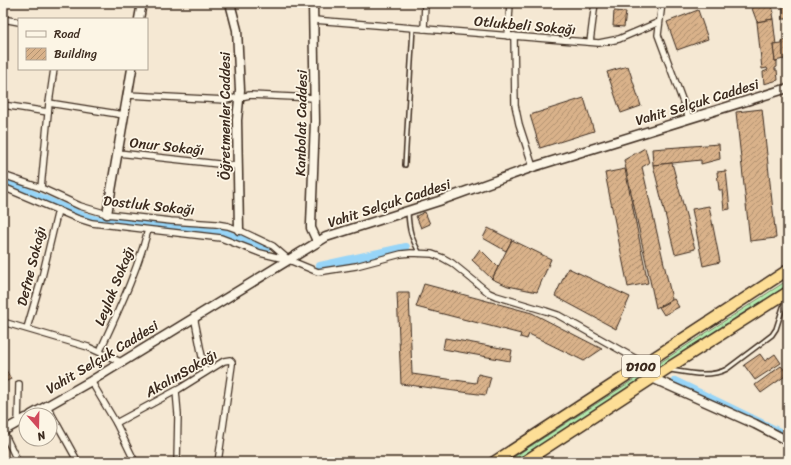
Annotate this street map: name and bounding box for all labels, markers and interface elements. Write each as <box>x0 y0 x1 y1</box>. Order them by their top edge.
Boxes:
street label: Otlukbeli Sokağı <box>473 9 577 42</box>
legend <box>18 18 148 70</box>
text: Road <box>54 23 81 45</box>
text: Building <box>54 43 97 65</box>
street label: Öğretmenler Caddesi <box>213 51 238 180</box>
street label: Kanbolat Caddesi <box>288 68 315 176</box>
street label: Vahit Selçuk Caddesi <box>632 71 763 133</box>
street label: Onur Sokağı <box>128 130 206 163</box>
street label: Vahit Selçuk Caddesi <box>324 171 455 235</box>
street label: Dostluk Sokağı <box>102 188 196 223</box>
street label: Defne Sokağı <box>10 224 53 309</box>
street label: Leylak Sokağı <box>87 242 142 330</box>
street label: Vahit Selçuk Caddesi <box>41 313 165 401</box>
street label: AkalınSokağı <box>139 342 222 405</box>
road number: D100 <box>622 355 660 377</box>
north arrow <box>18 407 58 447</box>
text: N <box>34 425 49 446</box>

